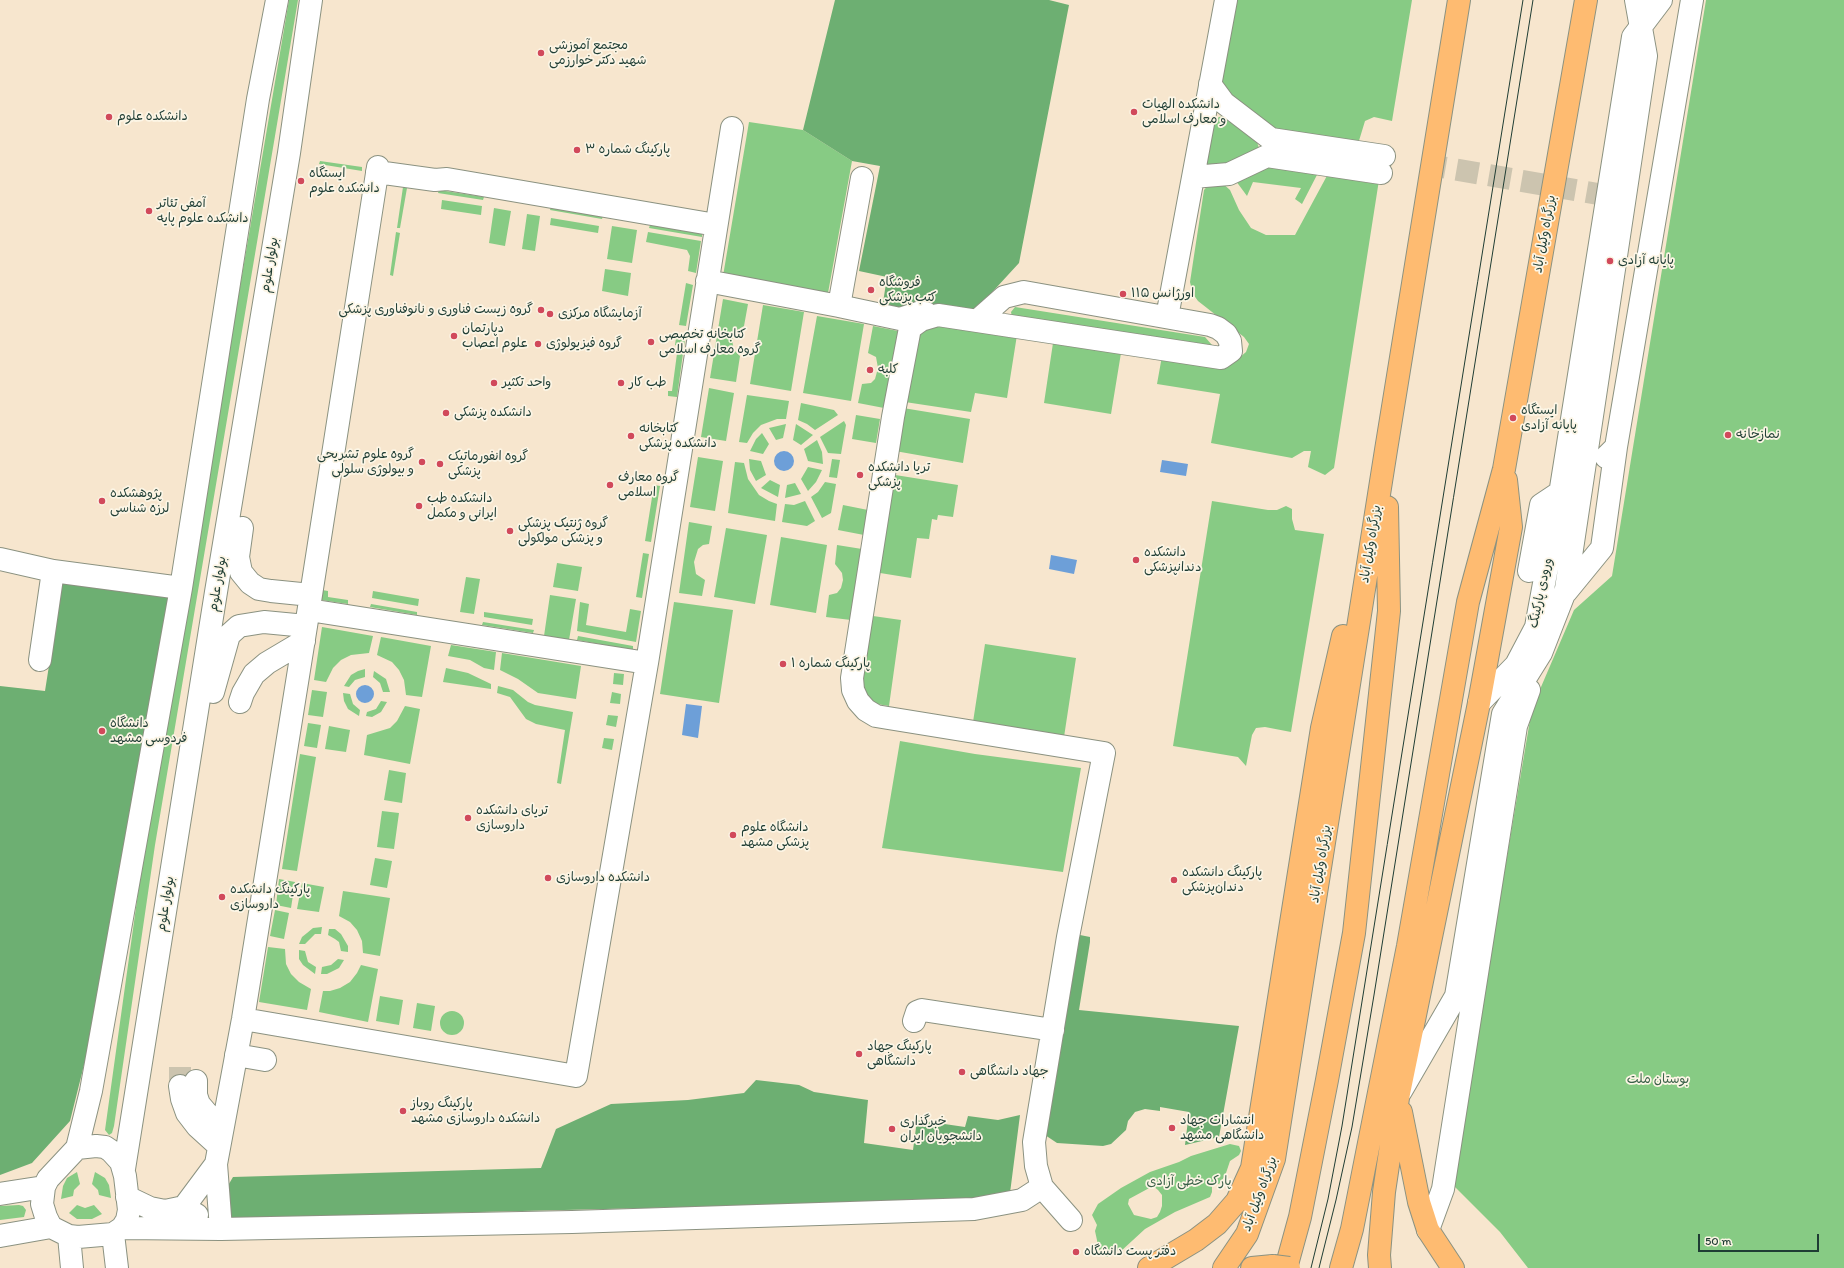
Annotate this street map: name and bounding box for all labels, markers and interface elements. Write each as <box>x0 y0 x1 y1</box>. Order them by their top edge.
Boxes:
place label: مجتمع آموزشی شهید دکتر خوارزمی <box>549 38 646 69</box>
marker: مجتمع آموزشی شهید دکتر خوارزمی <box>536 48 546 58</box>
place label: دانشکده الهیات و معارف اسلامی <box>1142 97 1226 128</box>
marker: دانشکده الهیات و معارف اسلامی <box>1129 107 1139 117</box>
place label: دانشکده علوم <box>117 109 188 125</box>
marker: دانشکده علوم <box>104 112 114 122</box>
place label: پارکینگ شماره ۳ <box>585 142 670 158</box>
marker: پارکینگ شماره ۳ <box>572 145 582 155</box>
place label: ایستگاه دانشکده علوم <box>309 166 380 197</box>
marker: ایستگاه دانشکده علوم <box>296 176 306 186</box>
street label: بزرگراه وکیل آباد <box>1530 194 1560 274</box>
place label: آمفی تئاتر دانشکده علوم پایه <box>157 196 249 227</box>
marker: آمفی تئاتر دانشکده علوم پایه <box>144 206 154 216</box>
street label: بولوار علوم <box>258 236 282 294</box>
place label: پایانه آزادی <box>1618 253 1674 269</box>
marker: پایانه آزادی <box>1605 256 1615 266</box>
place label: فروشگاه کتب پزشکی <box>879 275 937 306</box>
marker: فروشگاه کتب پزشکی <box>866 285 876 295</box>
place label: اورژانس ۱۱۵ <box>1131 286 1194 302</box>
marker: اورژانس ۱۱۵ <box>1118 289 1128 299</box>
place label: گروه زیست فناوری و نانوفناوری پزشکی <box>338 302 533 318</box>
marker: گروه زیست فناوری و نانوفناوری پزشکی <box>536 305 546 315</box>
place label: آزمایشگاه مرکزی <box>558 306 642 322</box>
marker: آزمایشگاه مرکزی <box>545 309 555 319</box>
place label: دپارتمان علوم اعصاب <box>462 321 527 352</box>
place label: کتابخانه تخصصی گروه معارف اسلامی <box>659 327 761 358</box>
marker: دپارتمان علوم اعصاب <box>449 331 459 341</box>
place label: گروه فیزیولوژی <box>546 336 622 352</box>
marker: کتابخانه تخصصی گروه معارف اسلامی <box>646 337 656 347</box>
marker: گروه فیزیولوژی <box>533 339 543 349</box>
place label: کلبه <box>878 362 899 378</box>
marker: کلبه <box>865 365 875 375</box>
place label: واحد تکثیر <box>502 375 551 391</box>
place label: طب کار <box>629 375 667 391</box>
marker: واحد تکثیر <box>489 378 499 388</box>
marker: طب کار <box>616 378 626 388</box>
place label: ایستگاه پایانه آزادی <box>1521 403 1577 434</box>
place label: دانشکده پزشکی <box>454 405 532 421</box>
marker: دانشکده پزشکی <box>441 408 451 418</box>
marker: ایستگاه پایانه آزادی <box>1508 413 1518 423</box>
place label: کتابخانه دانشکده پزشکی <box>639 421 717 452</box>
place label: نمازخانه <box>1736 427 1780 443</box>
marker: نمازخانه <box>1723 430 1733 440</box>
marker: کتابخانه دانشکده پزشکی <box>626 431 636 441</box>
place label: گروه علوم تشریحی و بیولوژی سلولی <box>317 447 414 478</box>
place label: گروه انفورماتیک پزشکی <box>448 449 528 480</box>
marker: گروه علوم تشریحی و بیولوژی سلولی <box>417 457 427 467</box>
marker: گروه انفورماتیک پزشکی <box>435 459 445 469</box>
place label: تریا دانشکده پزشکی <box>868 460 930 491</box>
place label: گروه معارف اسلامی <box>618 470 679 501</box>
marker: تریا دانشکده پزشکی <box>855 470 865 480</box>
marker: گروه معارف اسلامی <box>605 480 615 490</box>
place label: پژوهشکده لرزه شناسی <box>110 486 169 517</box>
place label: دانشکده طب ایرانی و مکمل <box>427 491 497 522</box>
marker: پژوهشکده لرزه شناسی <box>97 496 107 506</box>
marker: دانشکده طب ایرانی و مکمل <box>414 501 424 511</box>
street label: بزرگراه وکیل آباد <box>1357 504 1385 584</box>
place label: گروه ژنتیک پزشکی و پزشکی مولکولی <box>518 516 608 547</box>
marker: گروه ژنتیک پزشکی و پزشکی مولکولی <box>505 526 515 536</box>
place label: دانشکده دندانپزشکی <box>1144 545 1201 576</box>
street label: بولوار علوم <box>206 555 230 613</box>
marker: دانشکده دندانپزشکی <box>1131 555 1141 565</box>
street label: ورودی پارکینگ <box>1526 556 1556 630</box>
place label: پارکینگ شماره ۱ <box>791 656 870 672</box>
marker: پارکینگ شماره ۱ <box>778 659 788 669</box>
place label: دانشگاه فردوسی مشهد <box>110 716 187 747</box>
marker: دانشگاه فردوسی مشهد <box>97 726 107 736</box>
place label: تریای دانشکده داروسازی <box>476 803 548 834</box>
marker: تریای دانشکده داروسازی <box>463 813 473 823</box>
place label: دانشگاه علوم پزشکی مشهد <box>741 820 809 851</box>
street label: بزرگراه وکیل آباد <box>1307 824 1335 904</box>
marker: دانشگاه علوم پزشکی مشهد <box>728 830 738 840</box>
place label: پارکینگ دانشکده دندان‌پزشکی <box>1182 865 1262 896</box>
place label: دانشکده داروسازی <box>556 870 650 886</box>
marker: دانشکده داروسازی <box>543 873 553 883</box>
street label: بولوار علوم <box>154 875 178 933</box>
marker: پارکینگ دانشکده دندان‌پزشکی <box>1169 875 1179 885</box>
place label: پارکینگ دانشکده داروسازی <box>230 882 310 913</box>
marker: پارکینگ دانشکده داروسازی <box>217 892 227 902</box>
place label: پارکینگ جهاد دانشگاهی <box>867 1039 932 1070</box>
marker: پارکینگ جهاد دانشگاهی <box>854 1049 864 1059</box>
place label: جهاد دانشگاهی <box>970 1064 1049 1080</box>
marker: جهاد دانشگاهی <box>957 1067 967 1077</box>
park label: بوستان ملت <box>1627 1072 1689 1088</box>
place label: پارکینگ روباز دانشکده داروسازی مشهد <box>411 1096 540 1127</box>
marker: پارکینگ روباز دانشکده داروسازی مشهد <box>398 1106 408 1116</box>
place label: انتشارات جهاد دانشگاهی مشهد <box>1180 1113 1264 1144</box>
place label: خبرگذاری دانشجویان ایران <box>900 1114 982 1145</box>
marker: انتشارات جهاد دانشگاهی مشهد <box>1167 1123 1177 1133</box>
marker: خبرگذاری دانشجویان ایران <box>887 1124 897 1134</box>
street label: بزرگراه وکیل آباد <box>1239 1154 1281 1234</box>
park label: پارک خطی آزادی <box>1147 1174 1231 1190</box>
scale bar <box>1700 1226 1821 1252</box>
text: 50 m <box>1705 1234 1731 1248</box>
place label: دفتر پست دانشگاه <box>1084 1244 1176 1260</box>
marker: دفتر پست دانشگاه <box>1071 1247 1081 1257</box>

